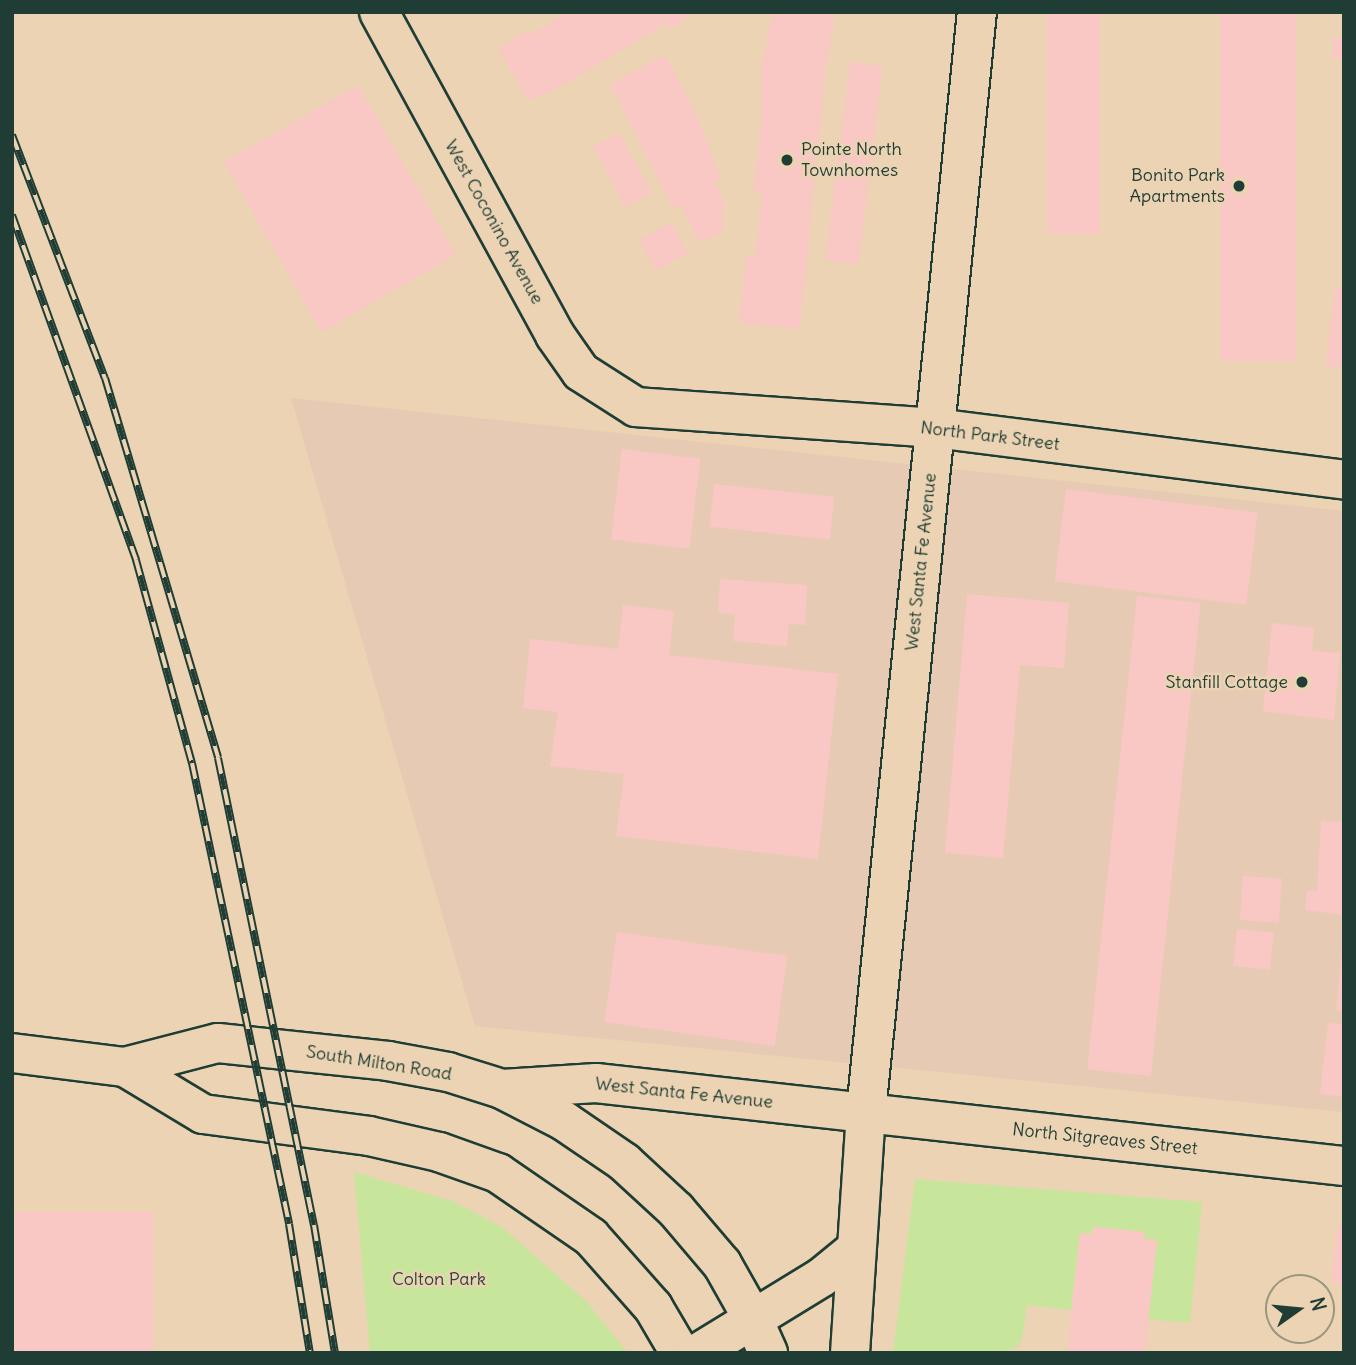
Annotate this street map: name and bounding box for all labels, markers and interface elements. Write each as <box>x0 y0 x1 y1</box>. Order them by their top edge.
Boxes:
street label: West Coconino Avenue <box>440 136 548 308</box>
place label: Pointe North Townhomes <box>801 139 902 182</box>
marker: Pointe North Townhomes <box>779 152 795 168</box>
place label: Bonito Park Apartments <box>1129 165 1225 208</box>
marker: Bonito Park Apartments <box>1231 178 1247 194</box>
street label: North Park Street <box>919 417 1061 455</box>
street label: West Santa Fe Avenue <box>901 472 941 652</box>
place label: Stanfill Cottage <box>1166 671 1288 693</box>
marker: Stanfill Cottage <box>1294 674 1310 690</box>
street label: South Milton Road <box>305 1041 453 1085</box>
street label: West Santa Fe Avenue <box>594 1073 774 1113</box>
street label: North Sitgreaves Street <box>1011 1119 1199 1159</box>
park label: Colton Park <box>392 1268 486 1290</box>
north arrow <box>1265 1274 1335 1344</box>
text: N <box>1305 1295 1332 1314</box>

